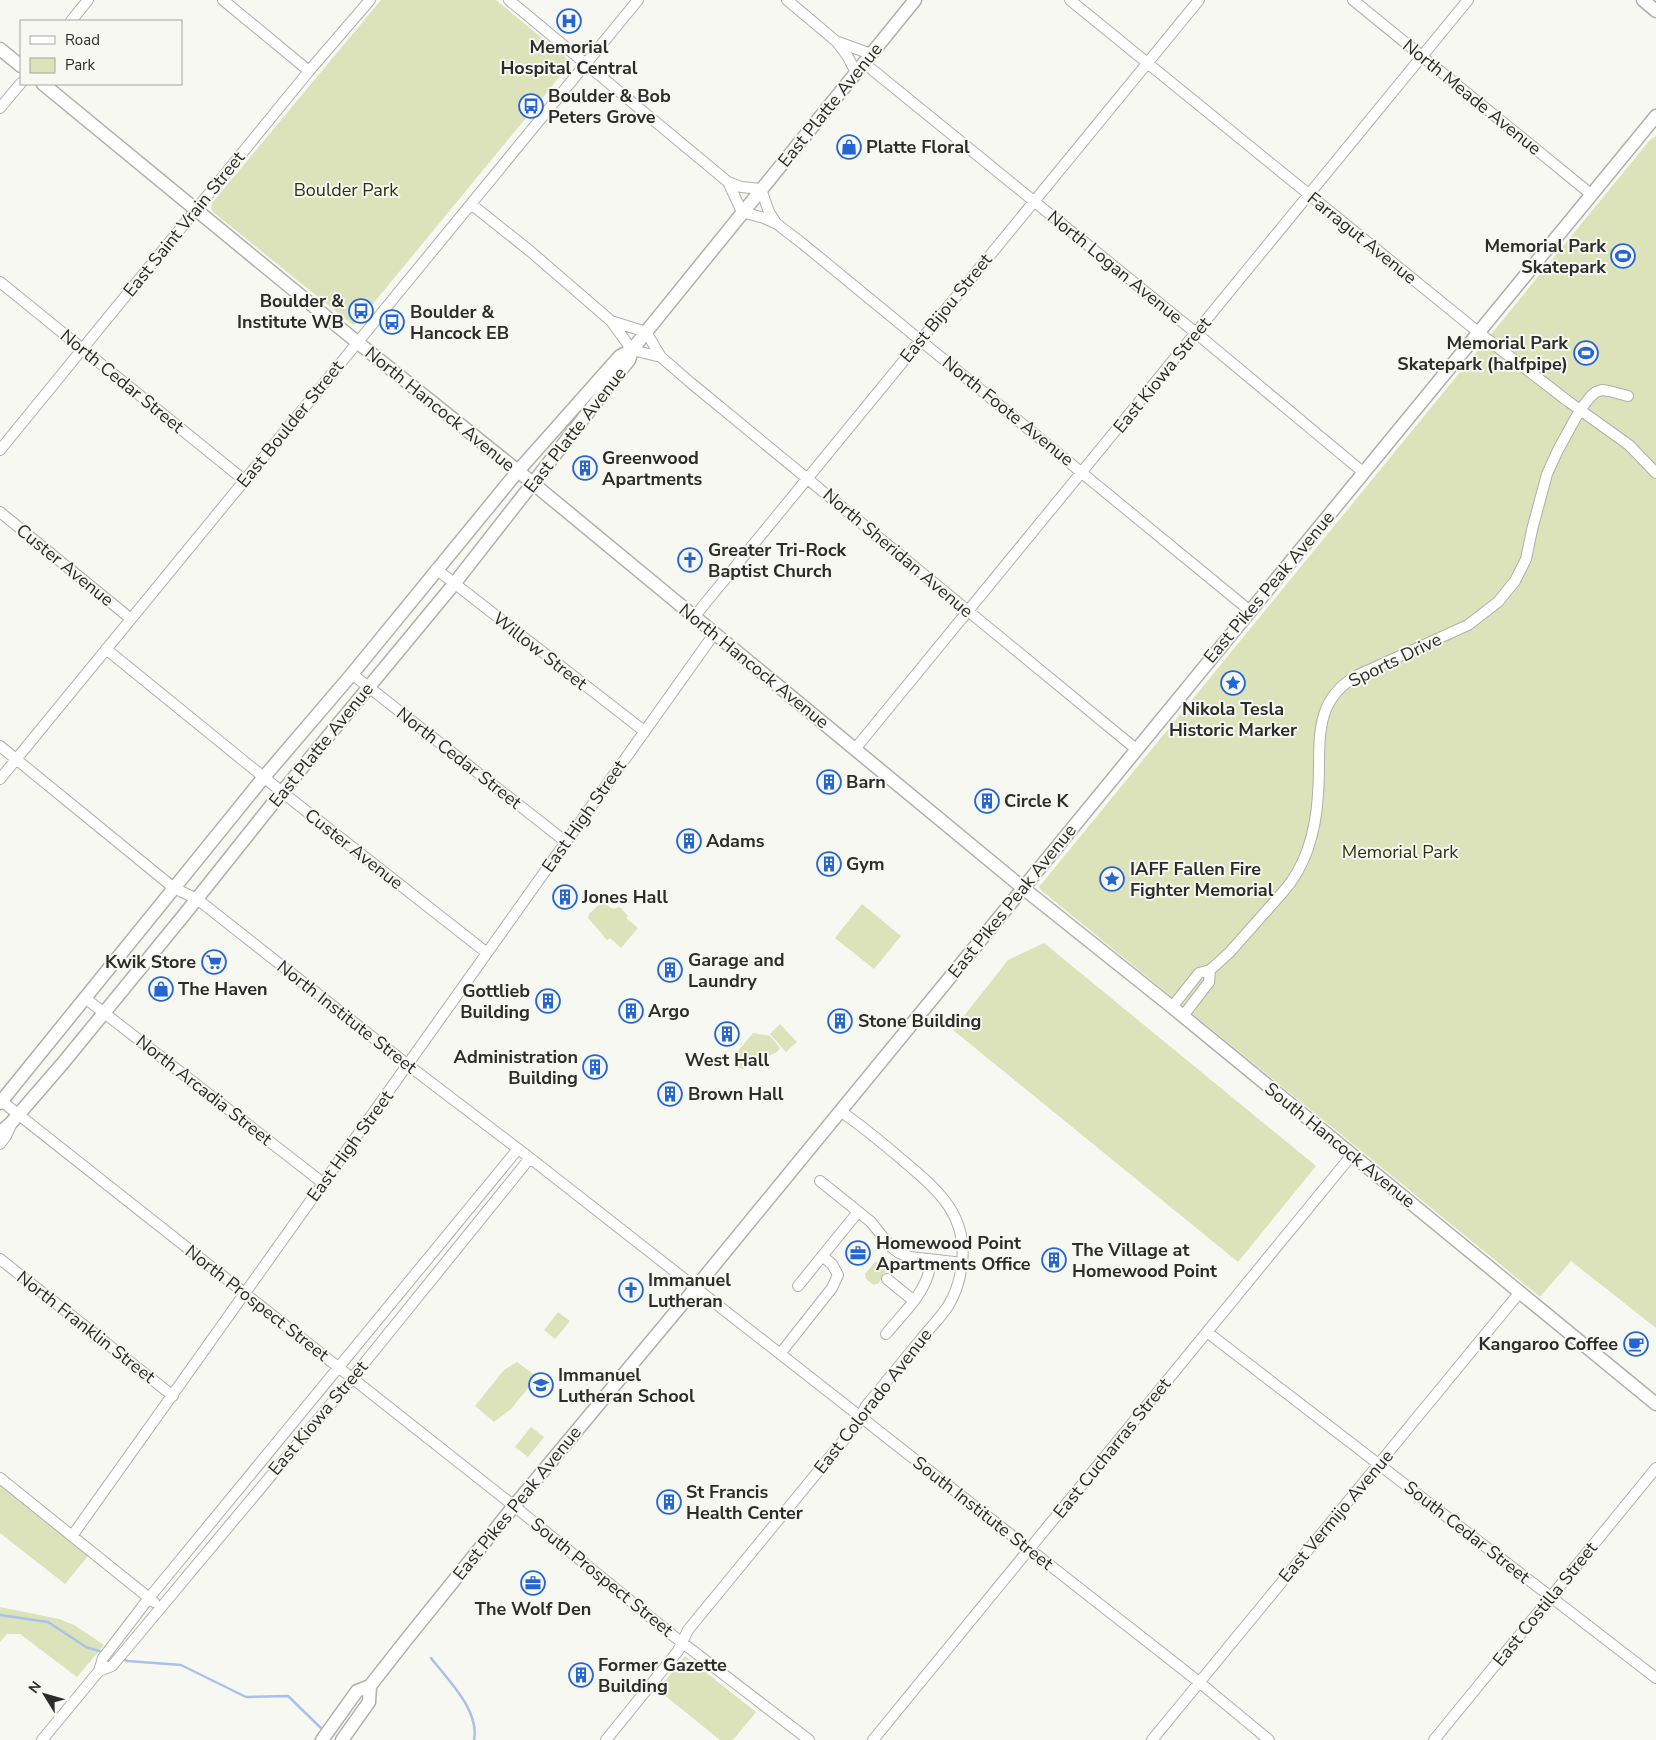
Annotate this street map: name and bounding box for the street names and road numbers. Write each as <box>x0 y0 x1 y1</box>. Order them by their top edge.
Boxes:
street label: North Meade Avenue <box>1398 34 1546 160</box>
street label: East Platte Avenue <box>772 38 888 172</box>
street label: East Saint Vrain Street <box>118 146 251 302</box>
street label: Farragut Avenue <box>1302 186 1422 290</box>
street label: North Logan Avenue <box>1042 205 1188 329</box>
street label: East Bijou Street <box>895 248 998 368</box>
street label: East Kiowa Street <box>1108 311 1217 438</box>
street label: North Cedar Street <box>55 324 189 439</box>
street label: North Hancock Avenue <box>360 341 520 477</box>
street label: North Foote Avenue <box>937 351 1079 471</box>
street label: East Boulder Street <box>231 355 349 493</box>
street label: East Platte Avenue <box>518 362 632 498</box>
street label: North Sheridan Avenue <box>818 483 978 623</box>
street label: East Pikes Peak Avenue <box>1198 506 1340 668</box>
street label: Custer Avenue <box>11 518 119 612</box>
street label: North Hancock Avenue <box>674 598 834 734</box>
street label: Willow Street <box>488 607 593 696</box>
street label: Sports Drive <box>1344 627 1446 693</box>
street label: East Platte Avenue <box>263 678 379 812</box>
street label: North Cedar Street <box>391 702 527 815</box>
street label: East High Street <box>536 755 632 877</box>
street label: Custer Avenue <box>300 803 408 895</box>
street label: East Pikes Peak Avenue <box>942 819 1082 983</box>
street label: North Institute Street <box>272 955 422 1080</box>
street label: North Arcadia Street <box>131 1029 278 1151</box>
street label: South Hancock Avenue <box>1260 1077 1420 1213</box>
street label: East High Street <box>302 1085 399 1206</box>
street label: North Prospect Street <box>180 1239 334 1367</box>
street label: North Franklin Street <box>12 1265 161 1389</box>
street label: East Colorado Avenue <box>809 1323 937 1479</box>
street label: East Kiowa Street <box>263 1355 374 1480</box>
street label: East Cucharras Street <box>1048 1372 1177 1523</box>
street label: East Pikes Peak Avenue <box>447 1421 587 1585</box>
street label: East Vermijo Avenue <box>1273 1445 1399 1587</box>
street label: South Institute Street <box>908 1451 1059 1576</box>
street label: South Cedar Street <box>1399 1475 1535 1589</box>
street label: South Prospect Street <box>526 1512 679 1642</box>
street label: East Costilla Street <box>1487 1536 1603 1671</box>

